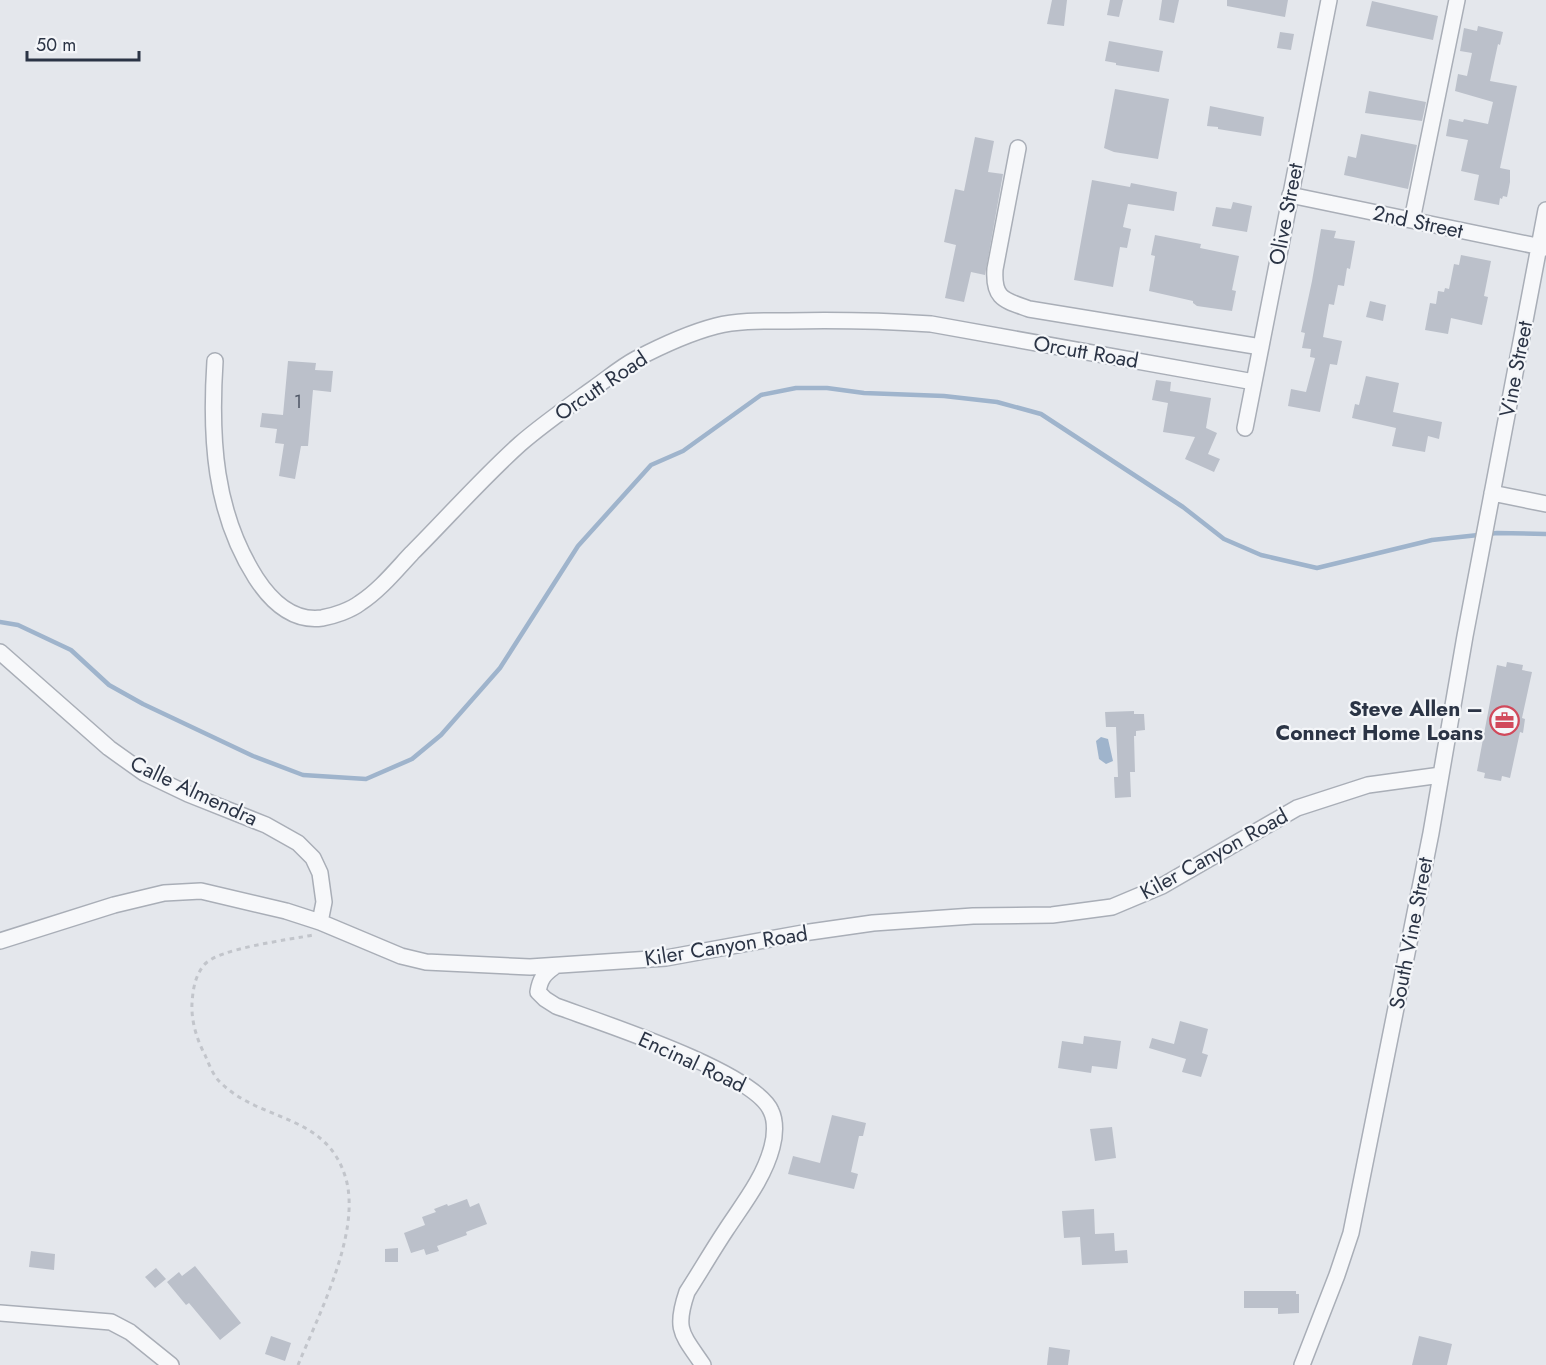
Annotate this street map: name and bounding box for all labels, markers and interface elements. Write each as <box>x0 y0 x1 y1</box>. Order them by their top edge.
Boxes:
scale bar <box>27 24 140 62</box>
text: 50 m <box>36 32 76 58</box>
street label: Olive Street <box>1261 161 1311 267</box>
street label: 2nd Street <box>1370 198 1466 246</box>
street label: Vine Street <box>1492 318 1540 420</box>
street label: Orcutt Road <box>1031 328 1141 376</box>
street label: Orcutt Road <box>549 344 653 428</box>
house number: 1 <box>294 389 302 415</box>
place label: Steve Allen – Connect Home Loans <box>1275 694 1483 748</box>
office icon: Steve Allen – Connect Home Loans <box>1488 705 1520 737</box>
street label: Calle Almendra <box>125 748 263 834</box>
street label: Kiler Canyon Road <box>1135 801 1293 907</box>
street label: South Vine Street <box>1382 855 1440 1011</box>
street label: Kiler Canyon Road <box>642 918 810 974</box>
street label: Encinal Road <box>633 1024 751 1100</box>

